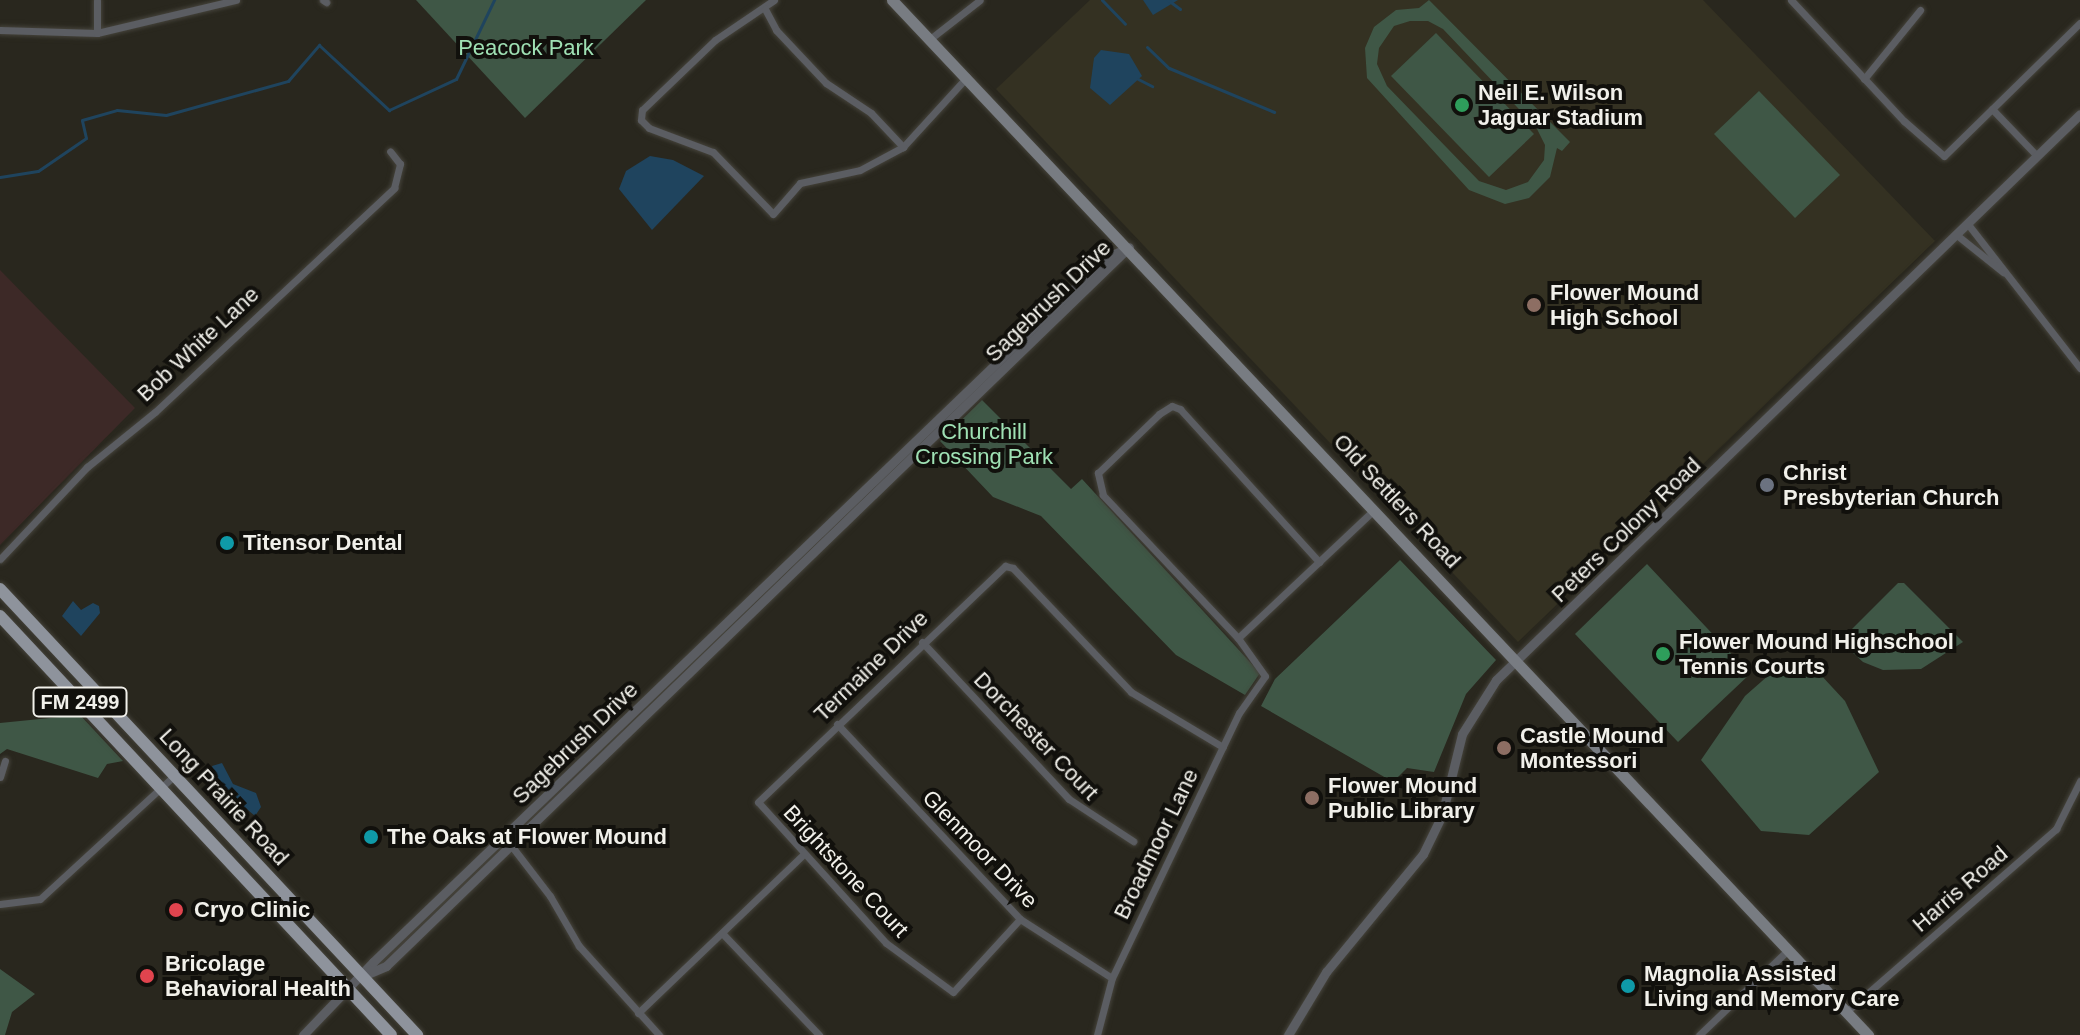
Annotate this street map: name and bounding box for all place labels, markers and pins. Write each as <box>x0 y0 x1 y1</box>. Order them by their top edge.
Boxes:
place label: Neil E. Wilson Jaguar Stadium <box>1478 79 1643 130</box>
marker: Neil E. Wilson Jaguar Stadium <box>1453 96 1471 114</box>
place label: Flower Mound High School <box>1550 279 1699 330</box>
marker: Flower Mound High School <box>1525 296 1543 314</box>
place label: Christ Presbyterian Church <box>1783 459 1999 510</box>
marker: Christ Presbyterian Church <box>1758 476 1776 494</box>
place label: Titensor Dental <box>243 530 403 556</box>
marker: Titensor Dental <box>218 534 236 552</box>
place label: Flower Mound Highschool Tennis Courts <box>1679 628 1954 680</box>
marker: Flower Mound Highschool Tennis Courts <box>1654 645 1672 663</box>
place label: Castle Mound Montessori <box>1520 722 1664 774</box>
marker: Castle Mound Montessori <box>1495 739 1513 757</box>
place label: Flower Mound Public Library <box>1328 772 1477 824</box>
marker: Flower Mound Public Library <box>1303 789 1321 807</box>
place label: The Oaks at Flower Mound <box>387 824 667 850</box>
marker: The Oaks at Flower Mound <box>362 828 380 846</box>
place label: Cryo Clinic <box>194 897 310 923</box>
marker: Cryo Clinic <box>165 899 187 921</box>
place label: Bricolage Behavioral Health <box>165 950 351 1002</box>
place label: Magnolia Assisted Living and Memory Care <box>1644 960 1900 1012</box>
marker: Bricolage Behavioral Health <box>136 965 158 987</box>
marker: Magnolia Assisted Living and Memory Care <box>1619 977 1637 995</box>

